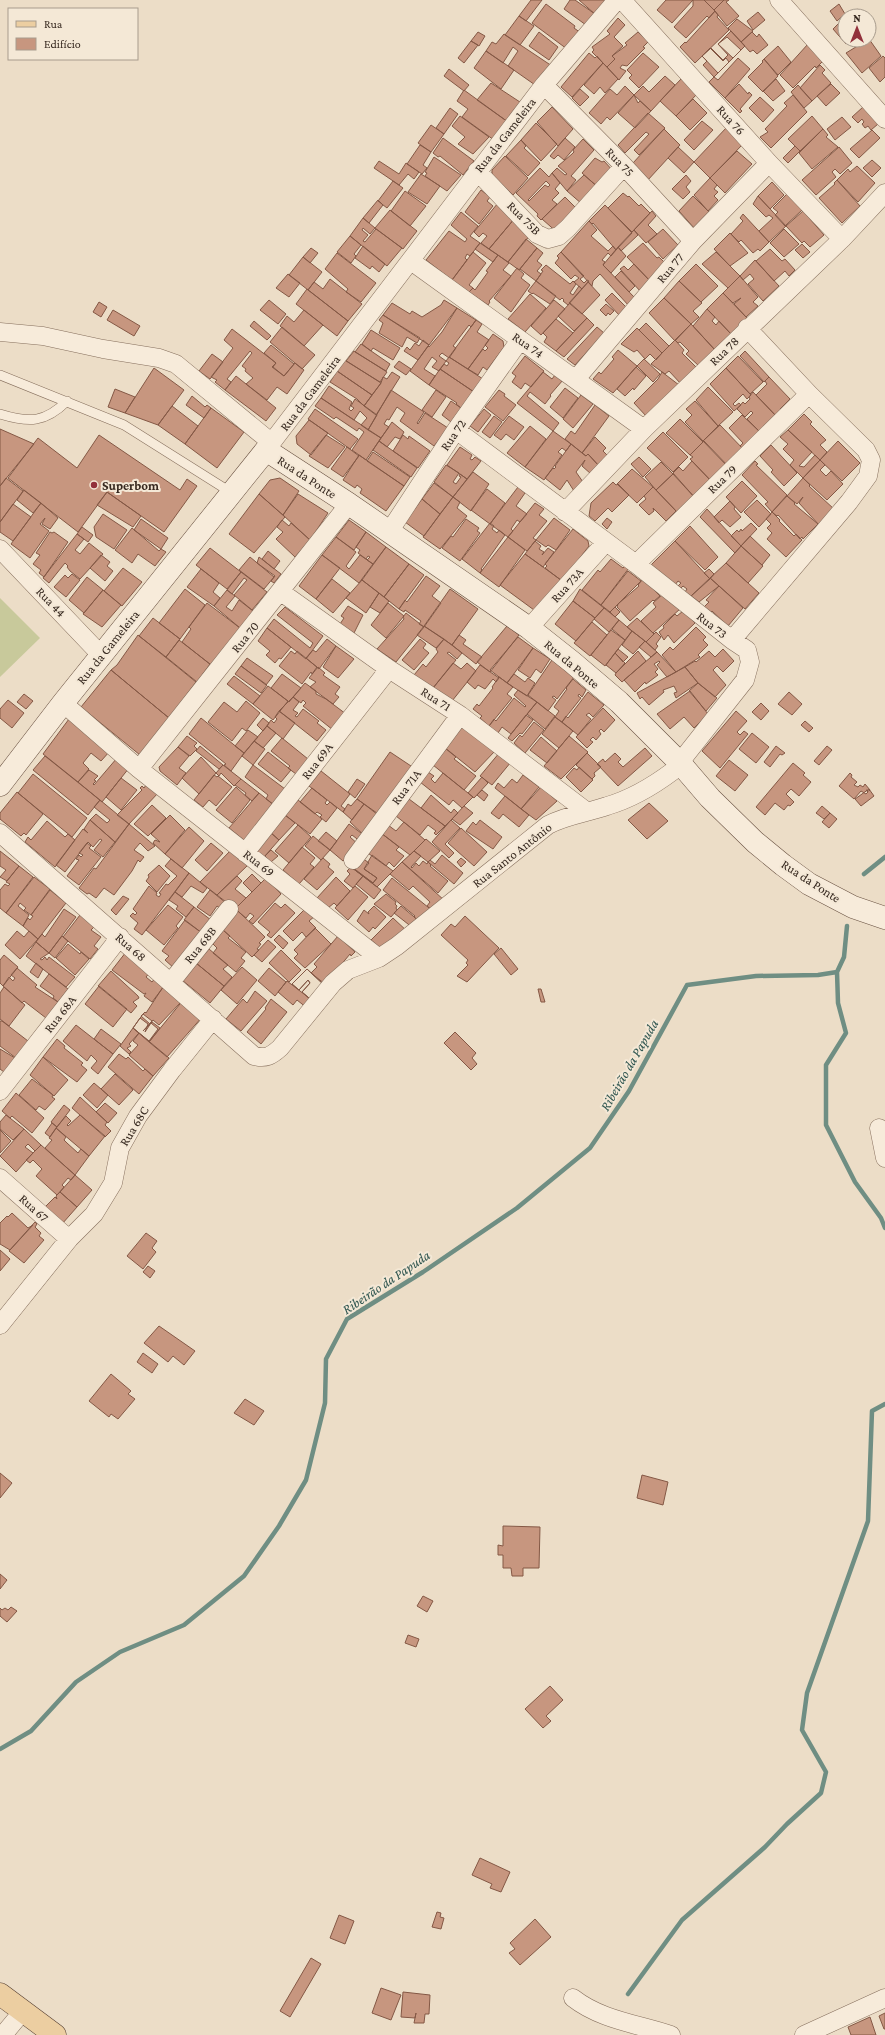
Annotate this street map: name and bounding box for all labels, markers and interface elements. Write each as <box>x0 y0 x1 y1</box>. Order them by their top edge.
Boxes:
legend <box>8 8 138 60</box>
north arrow <box>837 8 877 48</box>
text: N <box>853 12 861 24</box>
text: Rua <box>44 17 63 31</box>
text: Edifício <box>44 37 81 51</box>
street label: Rua da Gameleira <box>471 95 539 175</box>
street label: Rua 76 <box>714 102 748 138</box>
street label: Rua 75 <box>603 144 637 180</box>
street label: Rua 75B <box>504 198 544 238</box>
street label: Rua 77 <box>653 250 687 286</box>
street label: Rua 74 <box>510 329 547 361</box>
street label: Rua 78 <box>706 333 742 369</box>
street label: Rua da Gameleira <box>277 352 343 434</box>
street label: Rua 72 <box>437 416 469 454</box>
street label: Rua da Ponte <box>275 452 340 502</box>
street label: Rua 79 <box>704 461 740 497</box>
place label: Superbom <box>102 478 159 493</box>
marker: Superbom <box>89 480 99 490</box>
street label: Rua 73A <box>547 564 587 606</box>
street label: Rua 44 <box>33 584 69 620</box>
street label: Rua da Gameleira <box>74 607 142 687</box>
street label: Rua 73 <box>694 608 730 642</box>
street label: Rua 70 <box>228 618 262 656</box>
street label: Rua da Ponte <box>541 637 603 692</box>
street label: Rua 71 <box>418 684 454 714</box>
street label: Rua 69A <box>298 739 336 782</box>
street label: Rua 71A <box>388 766 424 808</box>
street label: Rua Santo Antônio <box>469 819 555 891</box>
street label: Rua 69 <box>240 846 278 880</box>
street label: Rua da Ponte <box>779 856 844 906</box>
street label: Rua 68B <box>181 924 219 966</box>
street label: Rua 68 <box>112 930 150 964</box>
street label: Rua 68A <box>41 992 80 1036</box>
water label: Ribeirão da Papuda <box>596 1016 662 1113</box>
street label: Rua 68C <box>116 1103 152 1149</box>
street label: Rua 67 <box>16 1191 52 1225</box>
water label: Ribeirão da Papuda <box>339 1246 433 1317</box>

